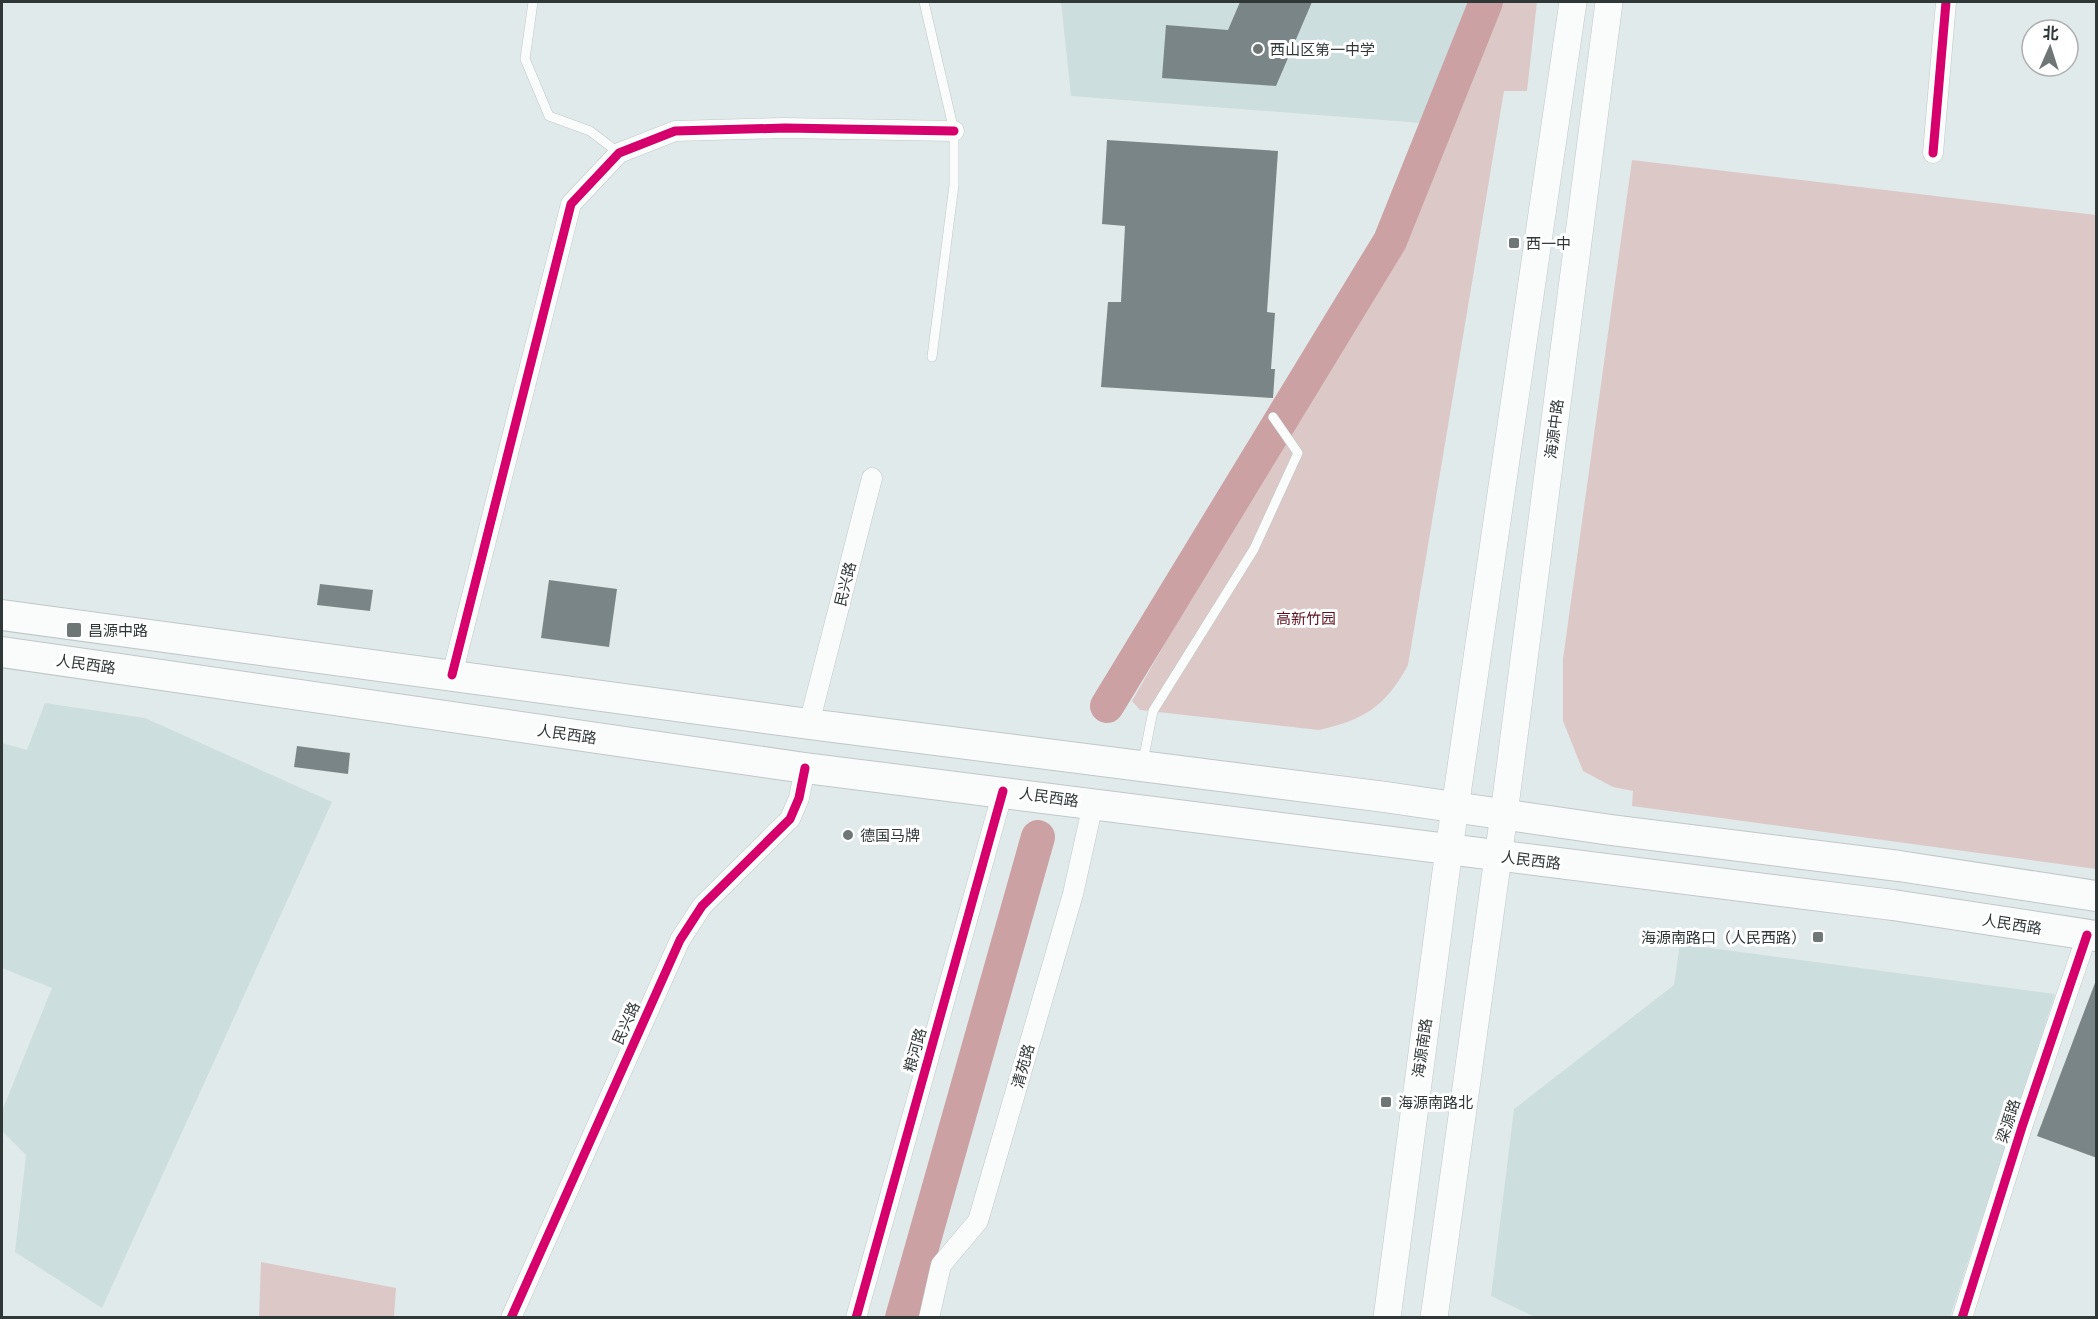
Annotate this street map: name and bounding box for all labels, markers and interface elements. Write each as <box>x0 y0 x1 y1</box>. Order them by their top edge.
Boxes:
north arrow <box>2020 18 2080 78</box>
text: 北 <box>2042 22 2059 44</box>
place label: 西山区第一中学 <box>1270 39 1375 60</box>
marker: 西山区第一中学 <box>1251 42 1265 56</box>
place label: 西一中 <box>1526 233 1571 254</box>
marker: 西一中 <box>1507 236 1521 250</box>
street label: 海源中路 <box>1540 398 1568 460</box>
street label: 民兴路 <box>829 560 861 608</box>
park label: 高新竹园 <box>1276 608 1336 629</box>
place label: 昌源中路 <box>88 620 148 641</box>
marker: 昌源中路 <box>65 621 83 639</box>
street label: 人民西路 <box>55 649 117 679</box>
street label: 人民西路 <box>536 719 598 749</box>
street label: 人民西路 <box>1018 782 1080 812</box>
place label: 德国马牌 <box>860 825 920 846</box>
marker: 德国马牌 <box>841 828 855 842</box>
street label: 人民西路 <box>1500 846 1562 874</box>
street label: 人民西路 <box>1981 909 2043 939</box>
place label: 海源南路口（人民西路） <box>1641 927 1806 948</box>
marker: 海源南路口（人民西路） <box>1811 930 1825 944</box>
street label: 民兴路 <box>607 998 645 1048</box>
street label: 海源南路 <box>1407 1017 1437 1079</box>
street label: 粮河路 <box>899 1025 931 1075</box>
street label: 清苑路 <box>1007 1041 1039 1091</box>
place label: 海源南路北 <box>1398 1092 1473 1113</box>
marker: 海源南路北 <box>1379 1095 1393 1109</box>
street label: 梁源路 <box>1991 1096 2025 1146</box>

